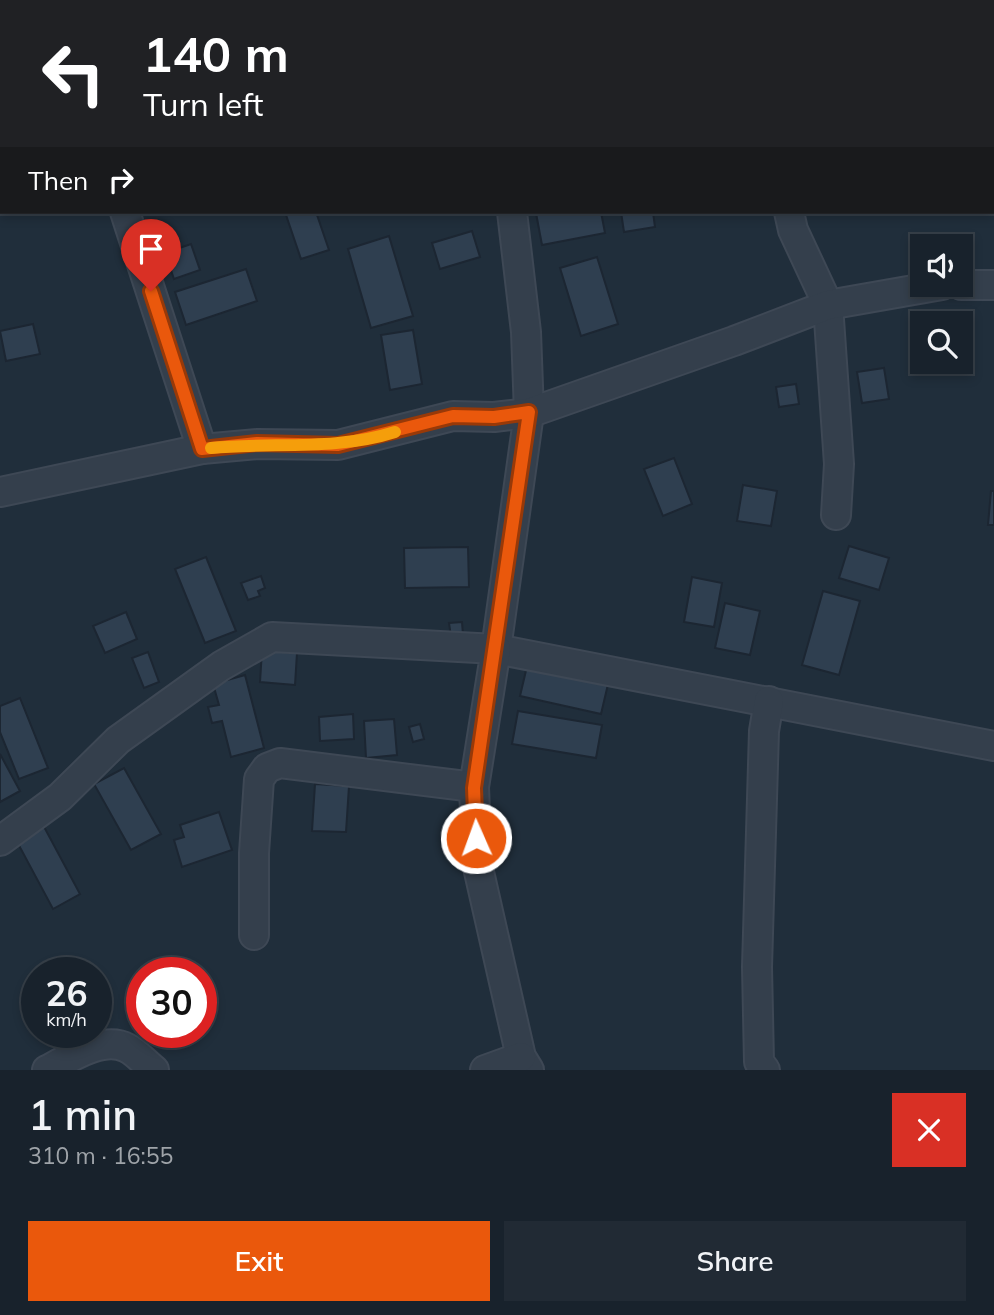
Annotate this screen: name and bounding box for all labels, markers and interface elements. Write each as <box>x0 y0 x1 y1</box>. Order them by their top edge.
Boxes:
text: 140 m <box>143 23 289 84</box>
icon: left <box>28 28 119 119</box>
text: Turn left <box>143 84 263 124</box>
icon: right <box>102 161 140 199</box>
text: Then <box>28 164 88 197</box>
pin <box>121 219 181 291</box>
icon: arrive <box>132 230 170 268</box>
map controls <box>910 234 973 374</box>
button: sound <box>910 234 973 297</box>
button: search <box>910 311 973 374</box>
position arrow <box>439 801 513 875</box>
speed limit sign: 30 <box>126 957 217 1048</box>
text: 26 <box>45 971 88 1015</box>
text: km/h <box>46 1008 87 1031</box>
text: 1 min <box>28 1088 137 1141</box>
button: close <box>892 1093 966 1167</box>
text: 310 m · 16:55 <box>28 1141 173 1170</box>
button: Exit <box>28 1221 490 1301</box>
button: Share <box>504 1221 966 1301</box>

